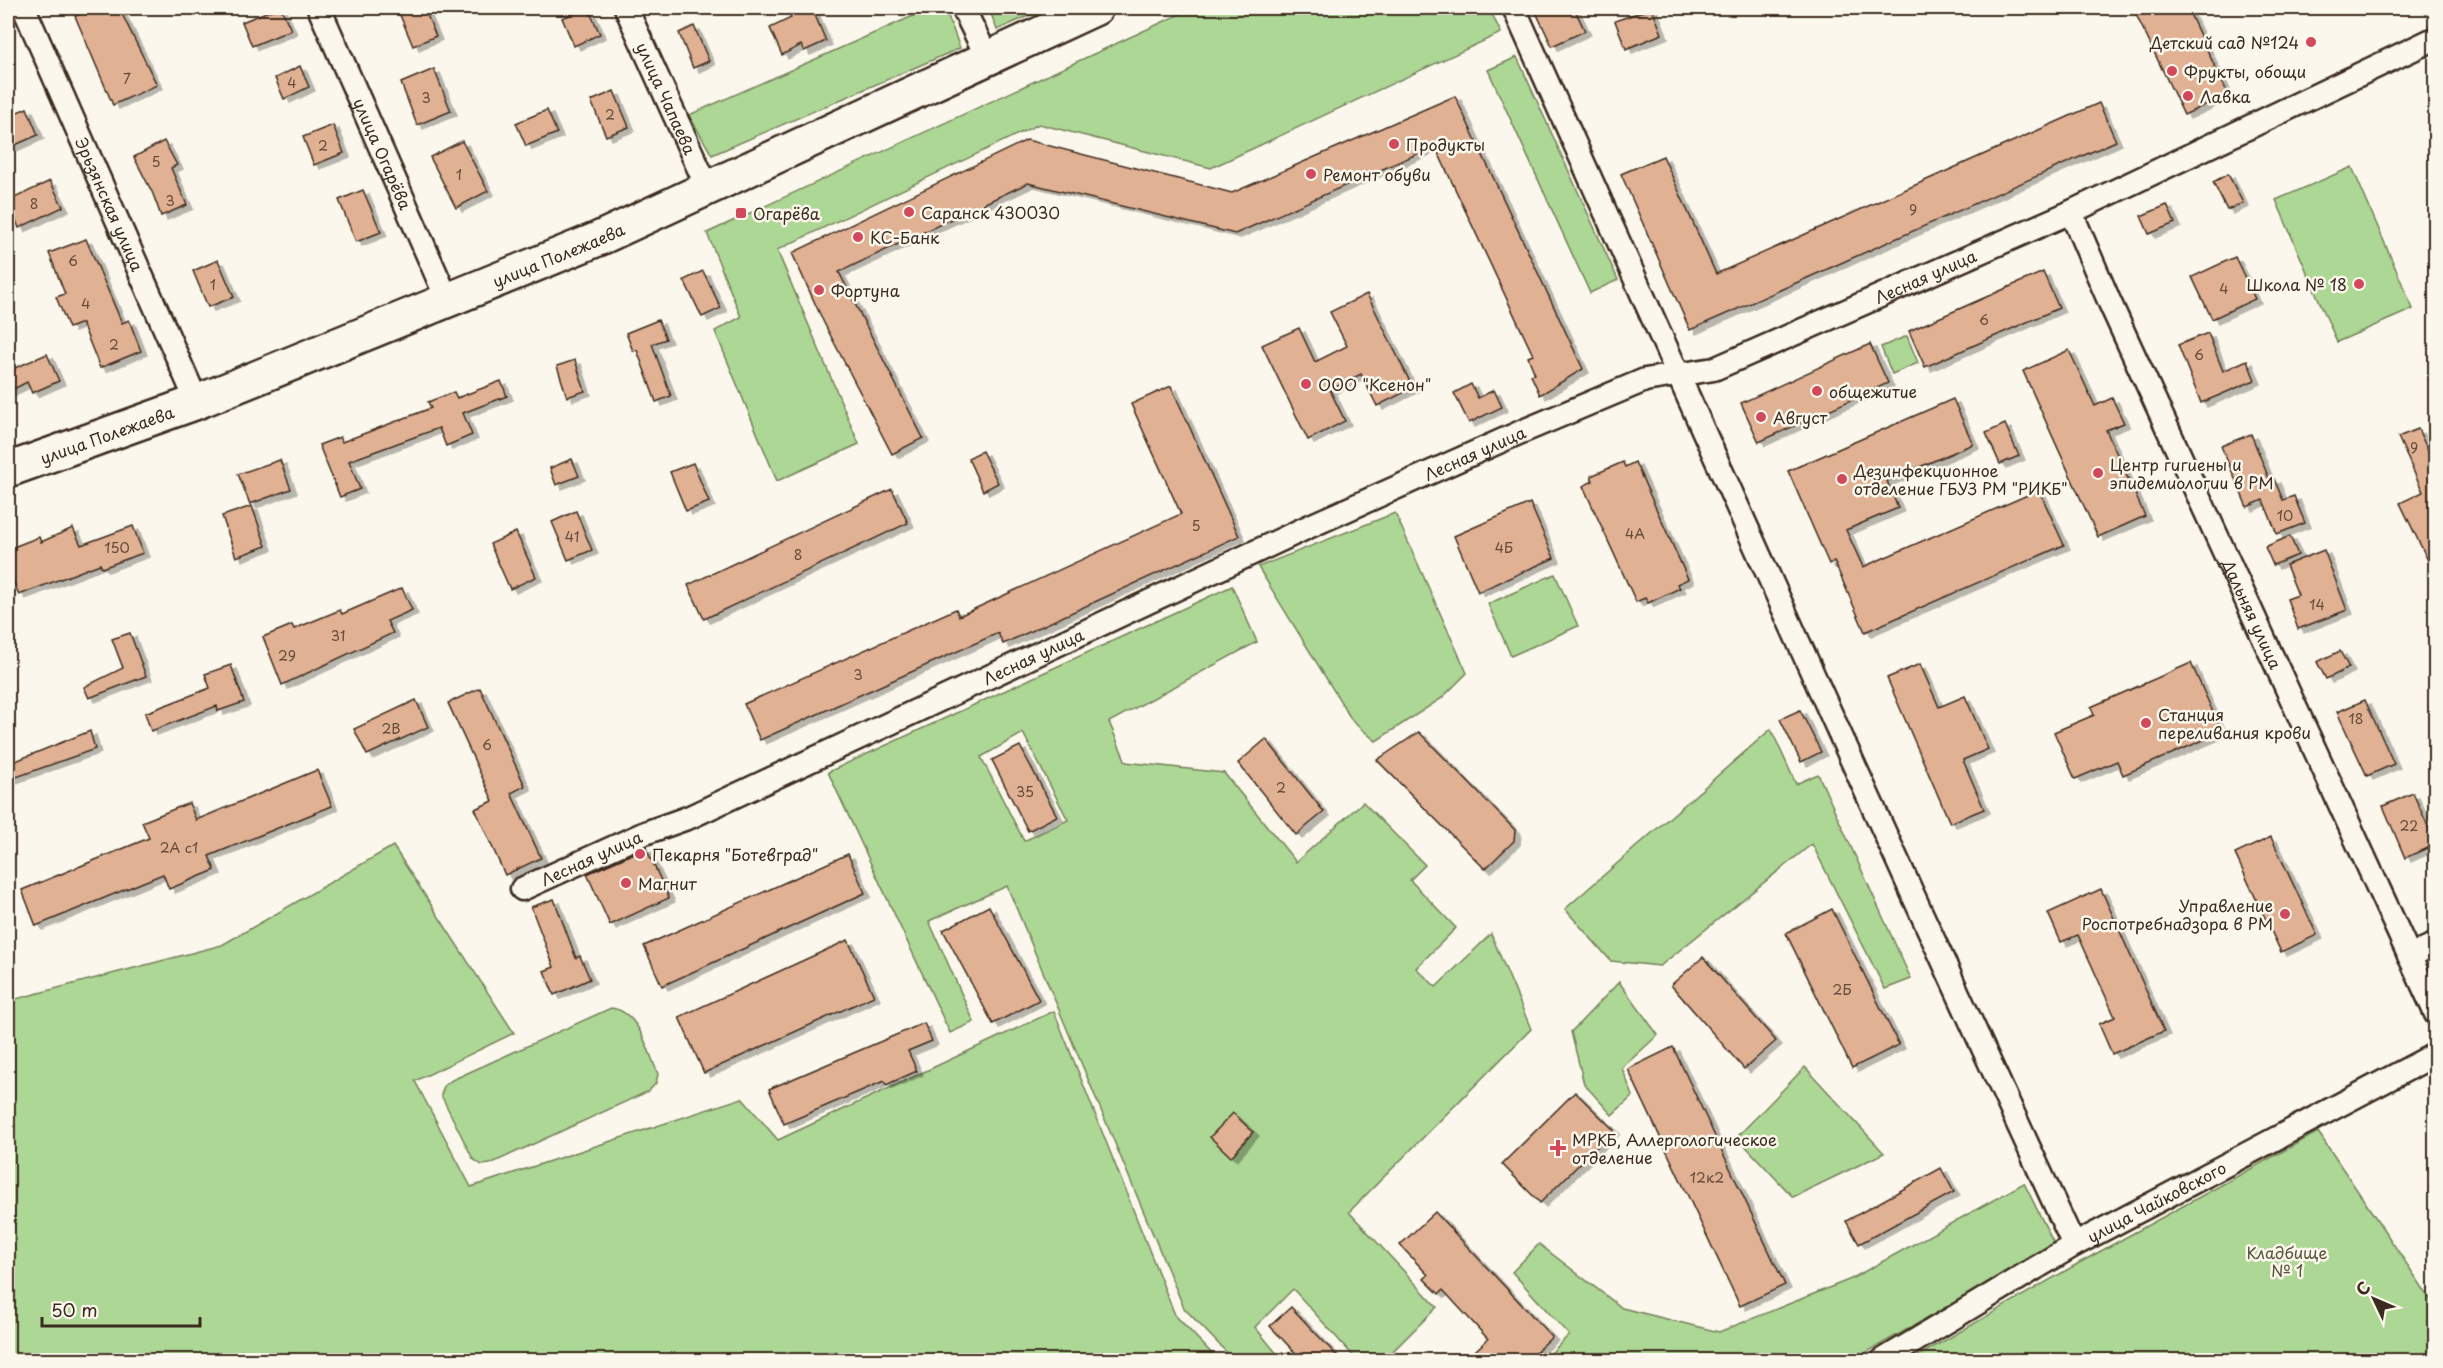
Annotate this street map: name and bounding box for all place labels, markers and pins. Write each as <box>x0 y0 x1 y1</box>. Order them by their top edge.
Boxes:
place label: Детский сад №124 <box>2149 30 2299 54</box>
marker: Детский сад №124 <box>2304 35 2318 49</box>
place label: Фрукты, обощи <box>2184 59 2306 83</box>
marker: Фрукты, обощи <box>2165 64 2179 78</box>
place label: Лавка <box>2200 84 2251 108</box>
marker: Лавка <box>2181 89 2195 103</box>
place label: Продукты <box>1406 132 1485 156</box>
marker: Продукты <box>1387 137 1401 151</box>
place label: Ремонт обуви <box>1323 162 1431 186</box>
marker: Ремонт обуви <box>1304 167 1318 181</box>
place label: Саранск 430030 <box>921 200 1060 224</box>
place label: Огарёва <box>753 201 820 225</box>
marker: Саранск 430030 <box>902 205 916 219</box>
marker: Огарёва <box>734 206 748 220</box>
place label: КС-Банк <box>870 225 940 249</box>
marker: КС-Банк <box>851 230 865 244</box>
place label: Школа № 18 <box>2247 272 2347 296</box>
marker: Школа № 18 <box>2352 277 2366 291</box>
place label: Фортуна <box>831 278 900 302</box>
marker: Фортуна <box>812 283 826 297</box>
place label: ООО "Ксенон" <box>1318 372 1431 396</box>
marker: ООО "Ксенон" <box>1299 377 1313 391</box>
place label: общежитие <box>1829 379 1917 403</box>
marker: общежитие <box>1810 384 1824 398</box>
place label: Август <box>1773 405 1828 429</box>
marker: Август <box>1754 410 1768 424</box>
place label: Центр гигиены и эпидемиологии в РМ <box>2110 452 2274 494</box>
place label: Дезинфекционное отделение ГБУЗ РМ "РИКБ" <box>1853 458 2068 500</box>
marker: Центр гигиены и эпидемиологии в РМ <box>2091 466 2105 480</box>
marker: Дезинфекционное отделение ГБУЗ РМ "РИКБ" <box>1835 472 1849 486</box>
place label: Станция переливания крови <box>2158 702 2311 744</box>
marker: Станция переливания крови <box>2139 716 2153 730</box>
place label: Пекарня "Ботевград" <box>652 842 818 866</box>
marker: Пекарня "Ботевград" <box>633 847 647 861</box>
place label: Магнит <box>638 871 698 895</box>
marker: Магнит <box>619 876 633 890</box>
place label: Управление Роспотребнадзора в РМ <box>2082 893 2273 935</box>
marker: Управление Роспотребнадзора в РМ <box>2278 907 2292 921</box>
place label: МРКБ, Аллергологическое отделение <box>1572 1127 1777 1169</box>
marker: МРКБ, Аллергологическое отделение <box>1549 1139 1567 1157</box>

